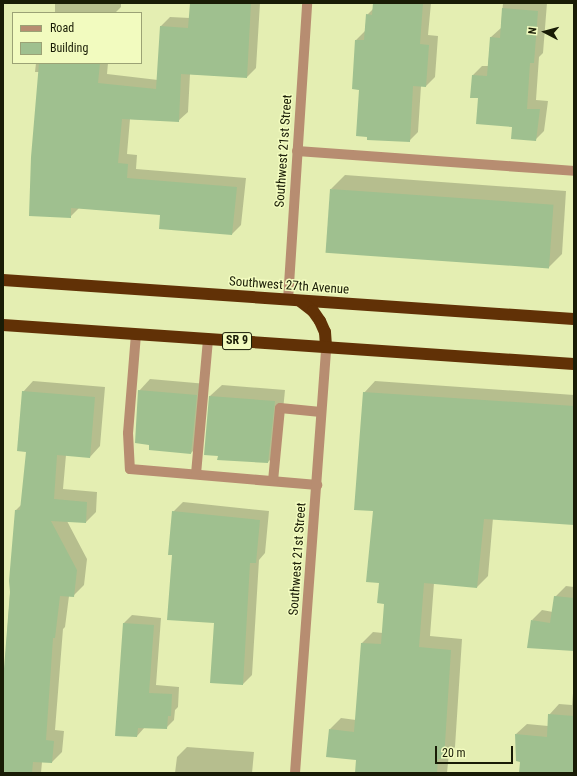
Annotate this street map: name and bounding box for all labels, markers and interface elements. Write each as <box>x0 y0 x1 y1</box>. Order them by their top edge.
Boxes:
legend <box>12 12 142 64</box>
north arrow <box>525 12 565 52</box>
text: Road <box>50 21 74 35</box>
text: N <box>526 27 539 35</box>
text: Building <box>50 41 88 55</box>
street label: Southwest 21st Street <box>272 94 296 208</box>
street label: Southwest 27th Avenue <box>228 274 350 298</box>
road number: SR 9 <box>222 331 252 351</box>
street label: Southwest 21st Street <box>286 502 310 616</box>
scale bar <box>437 738 515 764</box>
text: 20 m <box>442 746 466 760</box>

